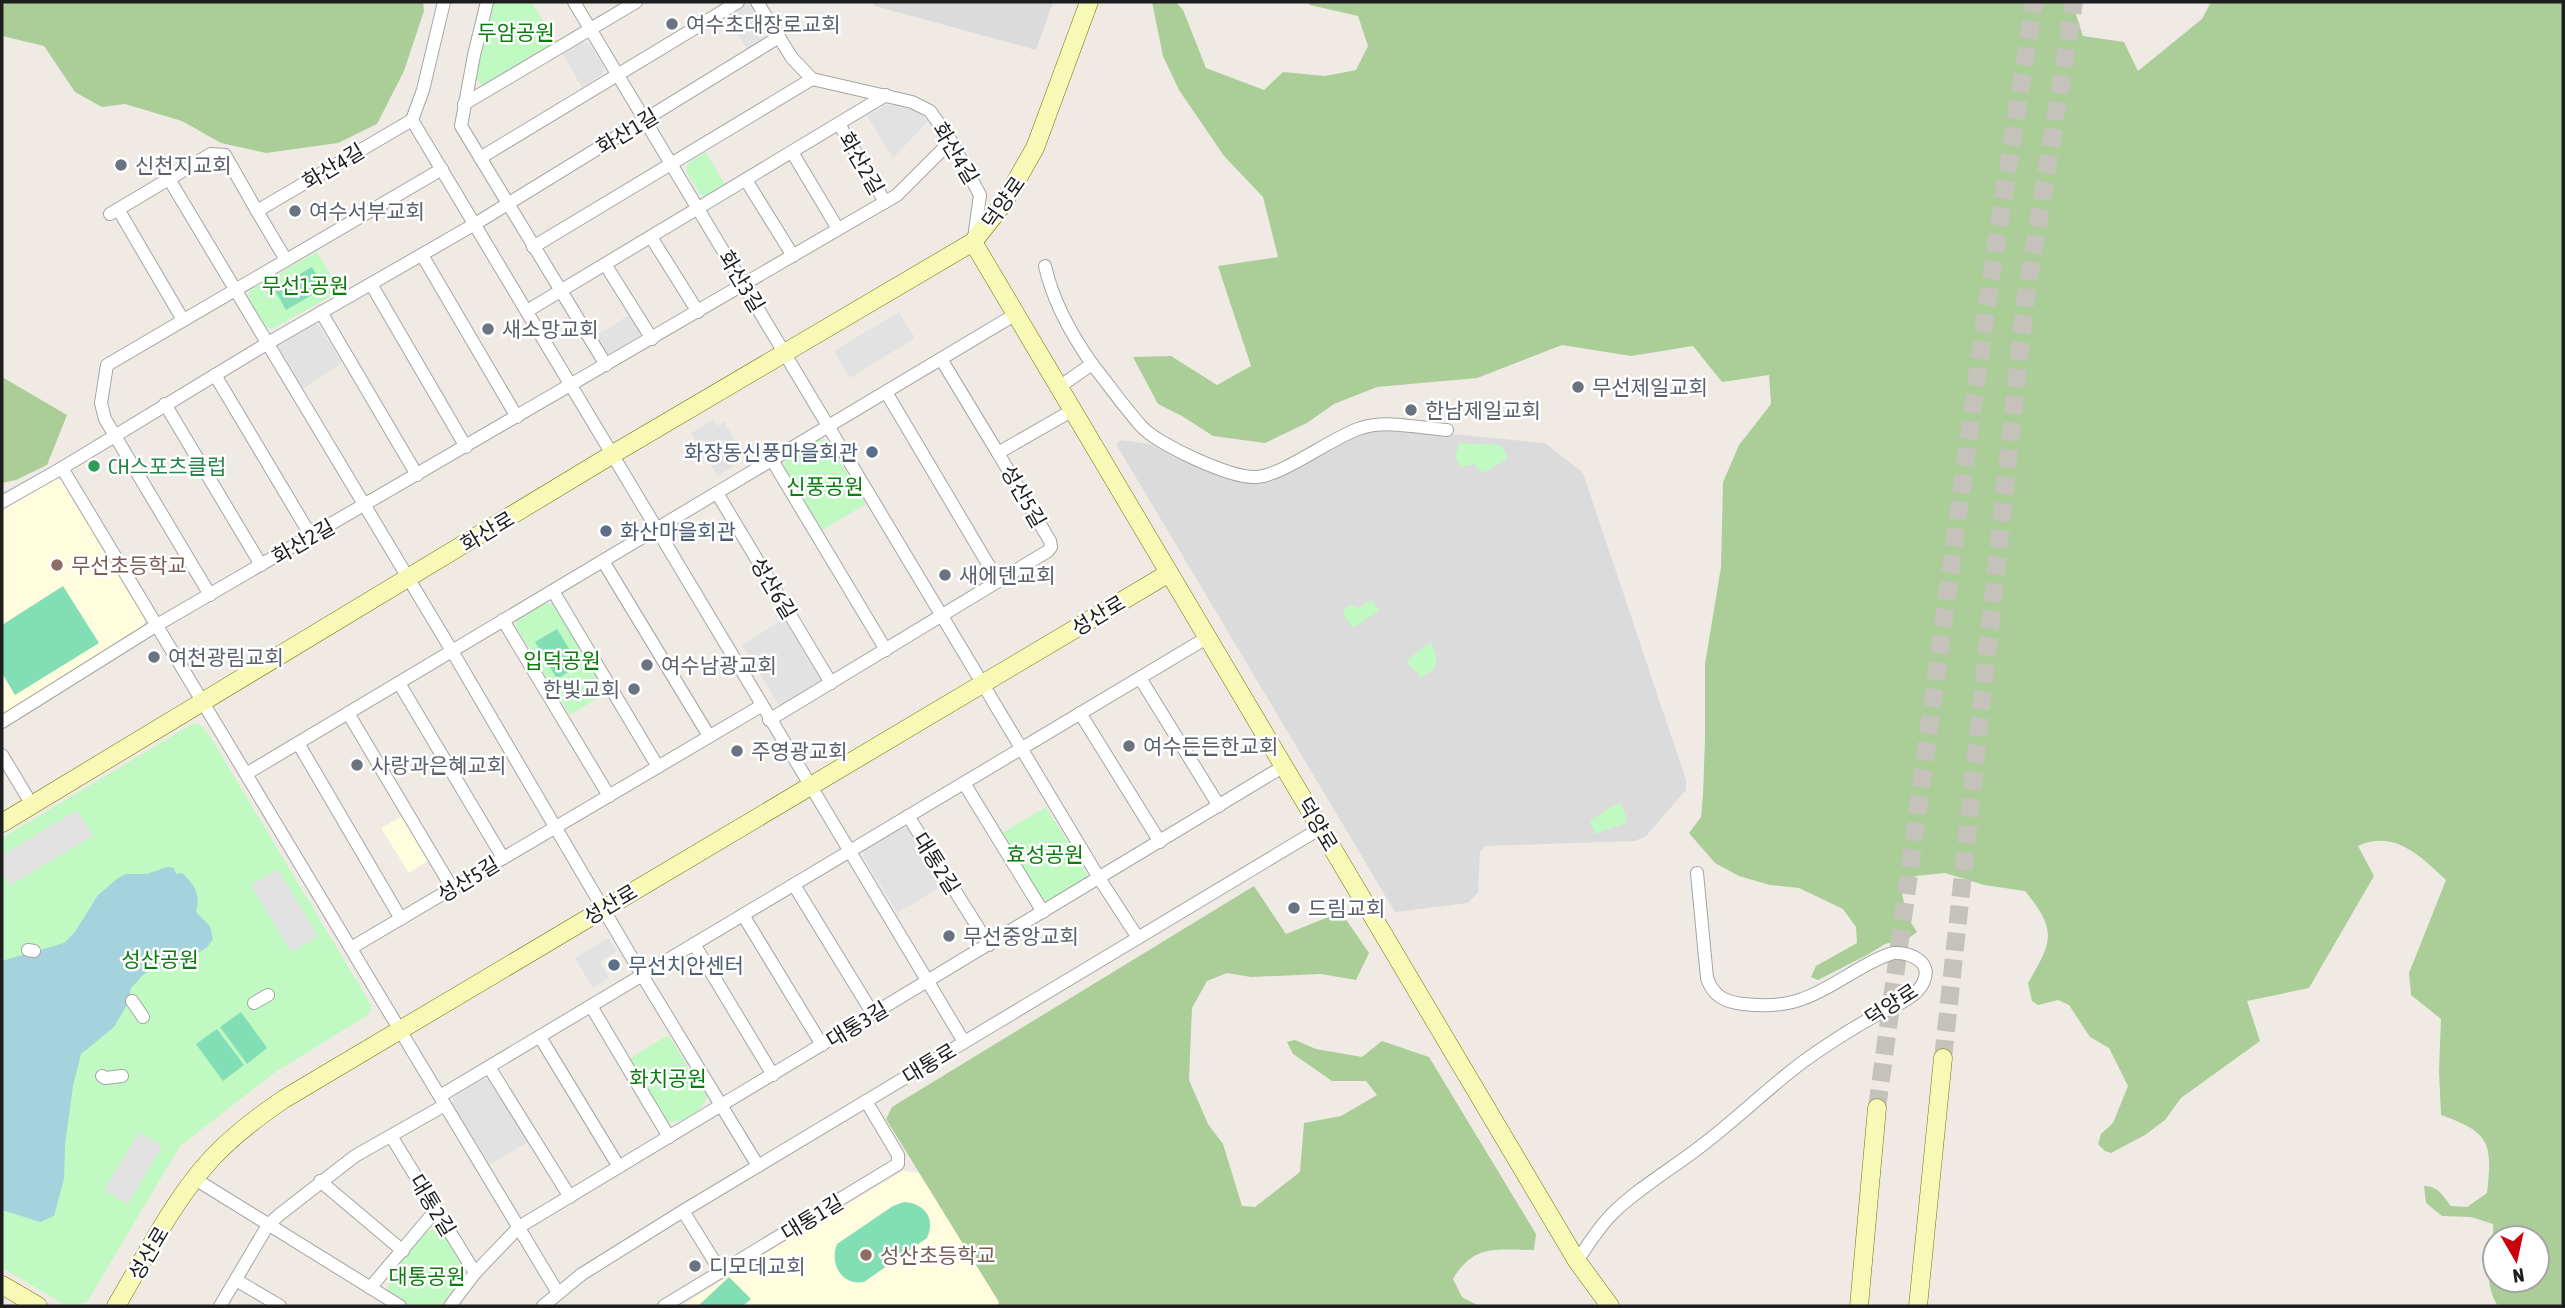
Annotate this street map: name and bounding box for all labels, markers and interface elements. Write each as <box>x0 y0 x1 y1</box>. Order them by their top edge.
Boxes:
place label: 여수초대장로교회 <box>686 12 841 36</box>
marker: 여수초대장로교회 <box>664 16 680 32</box>
park label: 두암공원 <box>477 20 555 44</box>
street label: 화산1길 <box>592 103 662 159</box>
street label: 화산4길 <box>928 118 984 188</box>
street label: 화산2길 <box>835 128 889 198</box>
street label: 화산4길 <box>298 138 368 194</box>
place label: 신천지교회 <box>135 153 232 177</box>
marker: 신천지교회 <box>113 157 129 173</box>
street label: 덕양로 <box>977 171 1029 233</box>
place label: 여수서부교회 <box>309 199 425 223</box>
marker: 여수서부교회 <box>287 203 303 219</box>
street label: 화산3길 <box>714 246 770 316</box>
park label: 무선1공원 <box>261 273 349 297</box>
place label: 새소망교회 <box>502 317 599 341</box>
marker: 새소망교회 <box>480 321 496 337</box>
place label: 무선제일교회 <box>1592 375 1708 399</box>
marker: 무선제일교회 <box>1570 379 1586 395</box>
place label: 한남제일교회 <box>1425 398 1541 422</box>
marker: 한남제일교회 <box>1403 402 1419 418</box>
place label: 화장동신풍마을회관 <box>684 440 858 464</box>
marker: 화장동신풍마을회관 <box>864 444 880 460</box>
place label: CH스포츠클럽 <box>108 454 226 478</box>
marker: CH스포츠클럽 <box>86 458 102 474</box>
street label: 성산5길 <box>997 461 1051 531</box>
park label: 신풍공원 <box>786 474 864 498</box>
street label: 화산로 <box>456 506 518 556</box>
street label: 화산2길 <box>268 514 338 568</box>
place label: 화산마을회관 <box>620 519 736 543</box>
marker: 화산마을회관 <box>598 523 614 539</box>
place label: 무선초등학교 <box>71 553 187 577</box>
street label: 성산6길 <box>746 553 802 623</box>
marker: 무선초등학교 <box>49 557 65 573</box>
place label: 새에덴교회 <box>959 563 1056 587</box>
marker: 새에덴교회 <box>937 567 953 583</box>
street label: 성산로 <box>1067 590 1129 640</box>
place label: 여천광림교회 <box>168 645 284 669</box>
park label: 입덕공원 <box>523 648 601 672</box>
marker: 여천광림교회 <box>146 649 162 665</box>
place label: 여수남광교회 <box>661 653 777 677</box>
marker: 여수남광교회 <box>639 657 655 673</box>
place label: 한빛교회 <box>543 677 620 701</box>
marker: 한빛교회 <box>626 681 642 697</box>
place label: 여수든든한교회 <box>1143 734 1278 758</box>
marker: 여수든든한교회 <box>1121 738 1137 754</box>
place label: 주영광교회 <box>751 739 848 763</box>
marker: 주영광교회 <box>729 743 745 759</box>
place label: 사랑과은혜교회 <box>371 753 506 777</box>
marker: 사랑과은혜교회 <box>349 757 365 773</box>
street label: 덕양로 <box>1293 793 1343 855</box>
street label: 대통2길 <box>909 828 965 898</box>
park label: 효성공원 <box>1006 842 1084 866</box>
street label: 성산5길 <box>433 851 503 907</box>
street label: 성산로 <box>579 879 641 929</box>
place label: 드림교회 <box>1308 896 1385 920</box>
marker: 드림교회 <box>1286 900 1302 916</box>
place label: 무선중앙교회 <box>963 924 1079 948</box>
marker: 무선중앙교회 <box>941 928 957 944</box>
park label: 성산공원 <box>121 947 199 971</box>
place label: 무선치안센터 <box>628 953 744 977</box>
marker: 무선치안센터 <box>606 957 622 973</box>
street label: 덕양로 <box>1860 978 1922 1030</box>
street label: 대통3길 <box>822 996 892 1052</box>
street label: 대통로 <box>898 1038 960 1088</box>
park label: 화치공원 <box>629 1066 707 1090</box>
street label: 대통2길 <box>405 1170 461 1240</box>
street label: 대통1길 <box>777 1189 847 1245</box>
street label: 성산로 <box>123 1222 173 1284</box>
north arrow <box>2481 1224 2551 1294</box>
place label: 성산초등학교 <box>880 1243 996 1267</box>
marker: 성산초등학교 <box>858 1247 874 1263</box>
place label: 디모데교회 <box>709 1254 806 1278</box>
marker: 디모데교회 <box>687 1258 703 1274</box>
park label: 대통공원 <box>388 1264 466 1288</box>
text: N <box>2511 1264 2526 1288</box>

